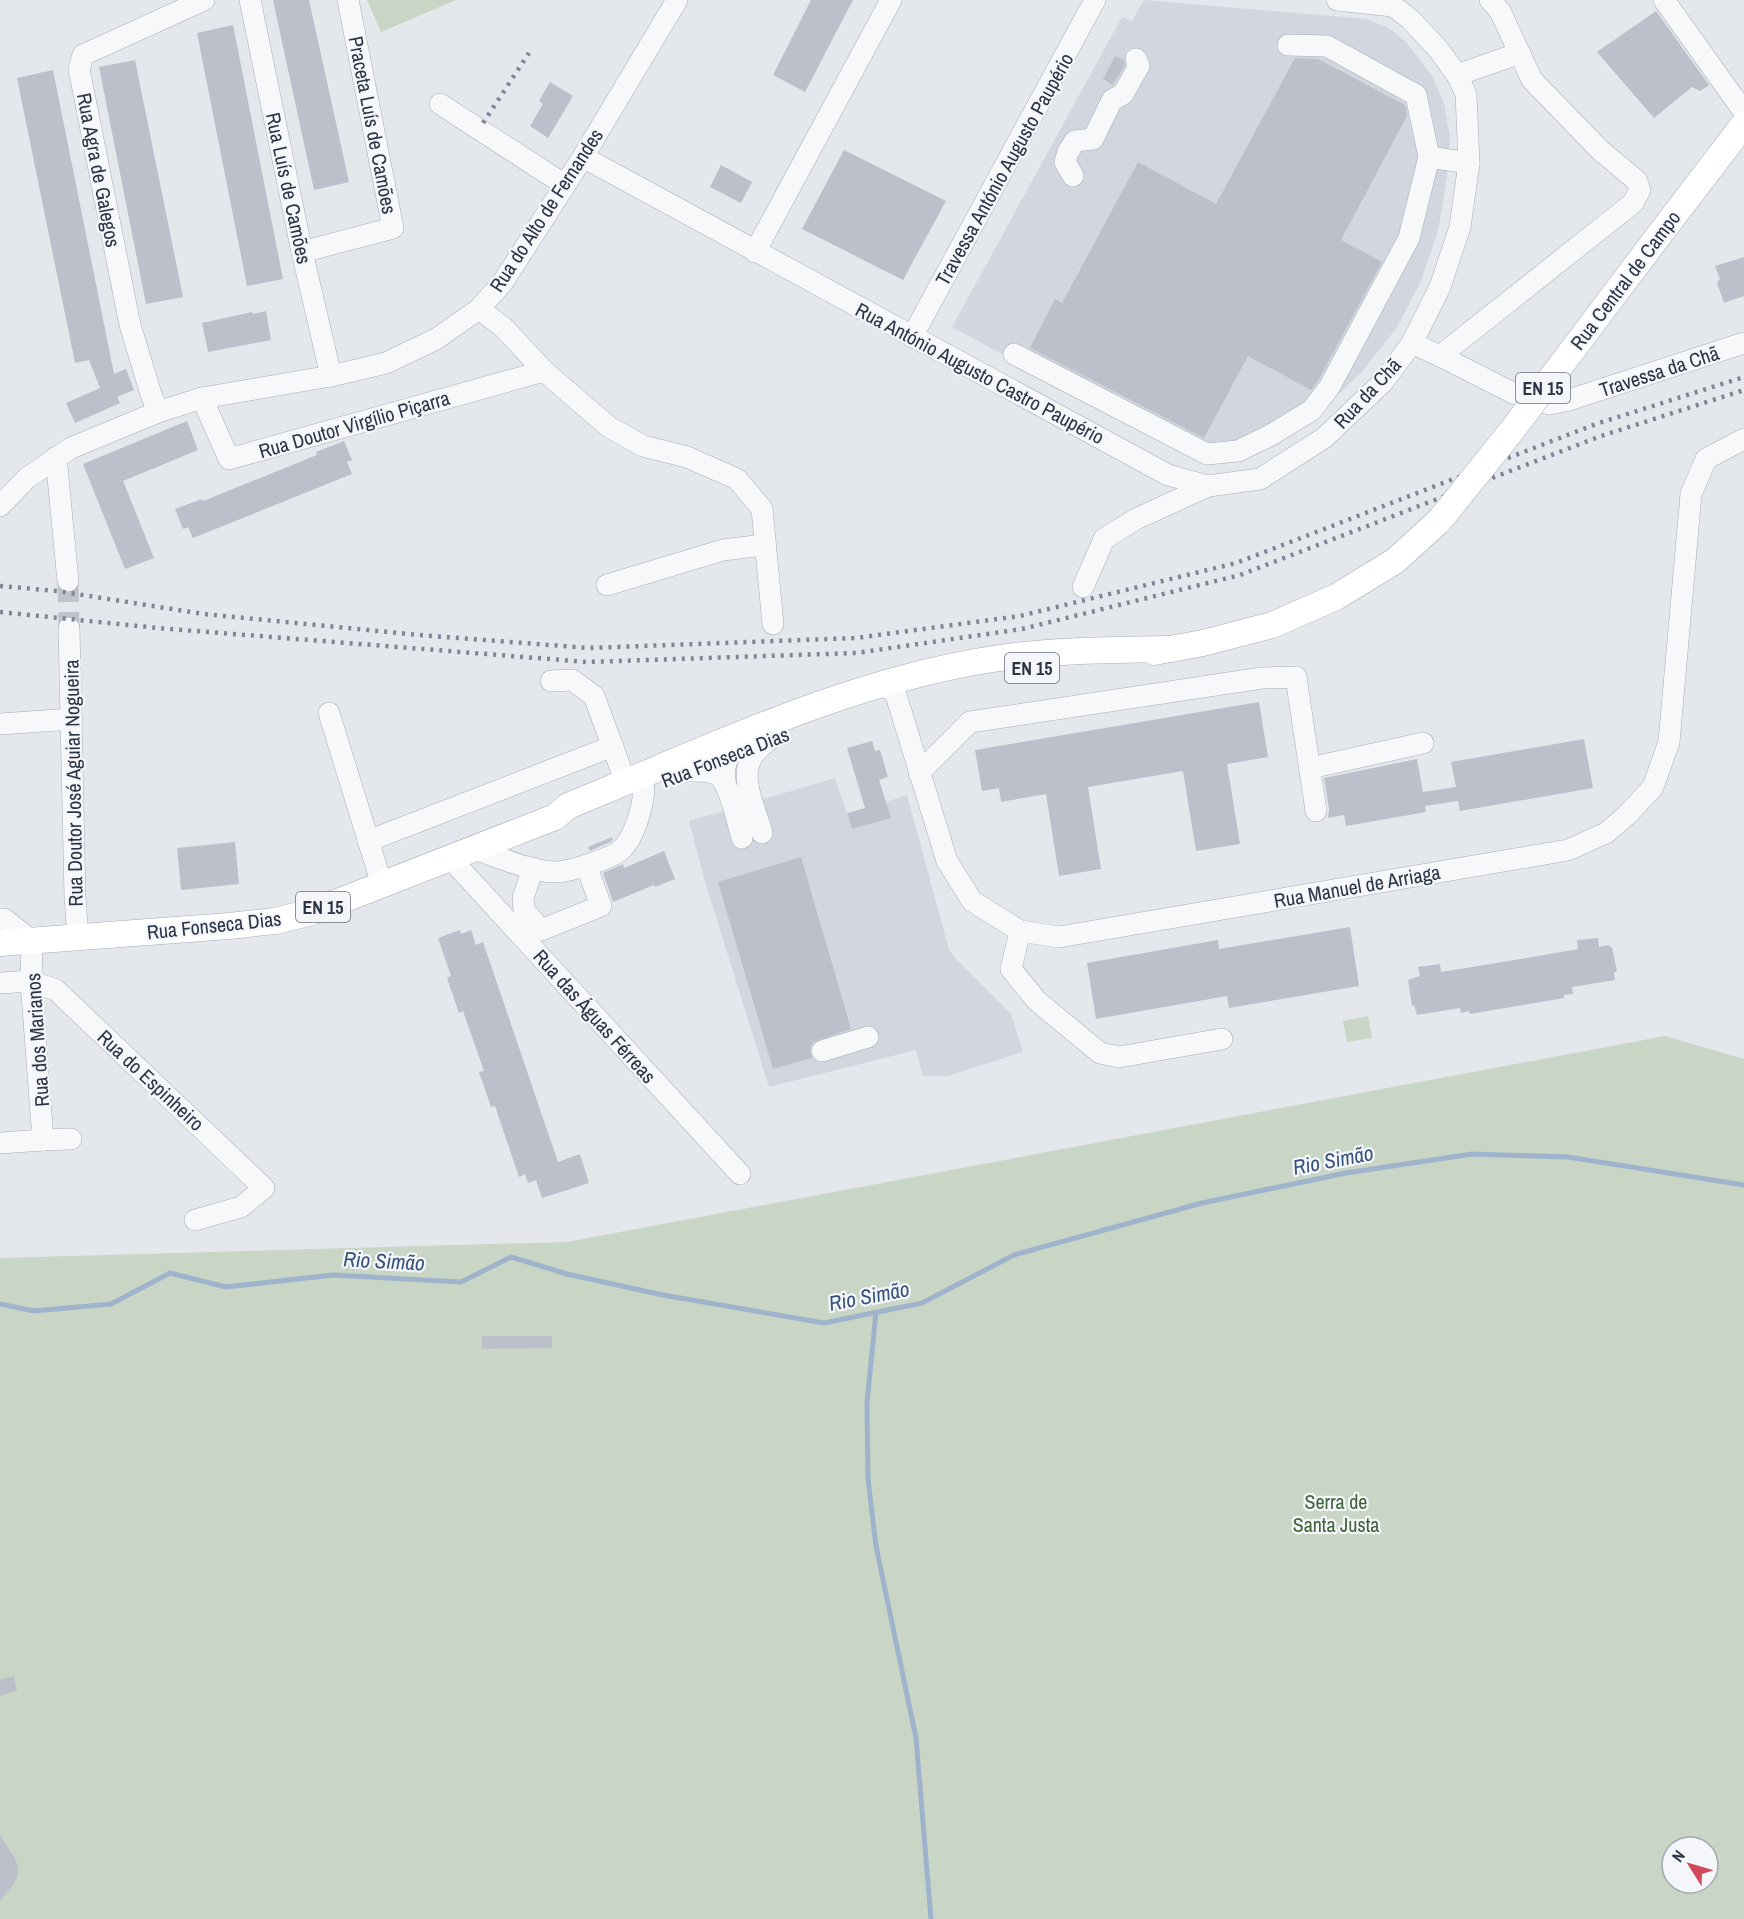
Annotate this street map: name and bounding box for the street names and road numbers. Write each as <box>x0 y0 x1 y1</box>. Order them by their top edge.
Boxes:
street label: Praceta Luís de Camões <box>343 34 403 216</box>
street label: Travessa António Augusto Paupério <box>929 48 1079 290</box>
street label: Rua Agra de Galegos <box>71 90 127 250</box>
street label: Rua Luís de Camões <box>260 110 318 266</box>
street label: Rua do Alto de Fernandes <box>483 123 609 297</box>
street label: Rua Central de Campo <box>1564 205 1686 355</box>
street label: Rua António Augusto Castro Paupério <box>851 296 1109 450</box>
street label: Travessa da Chã <box>1596 339 1722 403</box>
street label: Rua da Chã <box>1327 352 1407 434</box>
road number: EN 15 <box>1516 373 1570 403</box>
street label: Rua Doutor Virgílio Piçarra <box>255 384 453 464</box>
road number: EN 15 <box>1005 653 1059 683</box>
street label: Rua Doutor José Aguiar Nogueira <box>57 659 89 907</box>
street label: Rua Fonseca Dias <box>657 720 793 794</box>
street label: Rua Manuel de Arriaga <box>1272 858 1442 914</box>
road number: EN 15 <box>296 892 350 922</box>
street label: Rua Fonseca Dias <box>145 905 283 945</box>
street label: Rua das Águas Férreas <box>528 943 662 1089</box>
street label: Rua dos Marianos <box>19 972 55 1108</box>
street label: Rua do Espinheiro <box>92 1023 210 1137</box>

